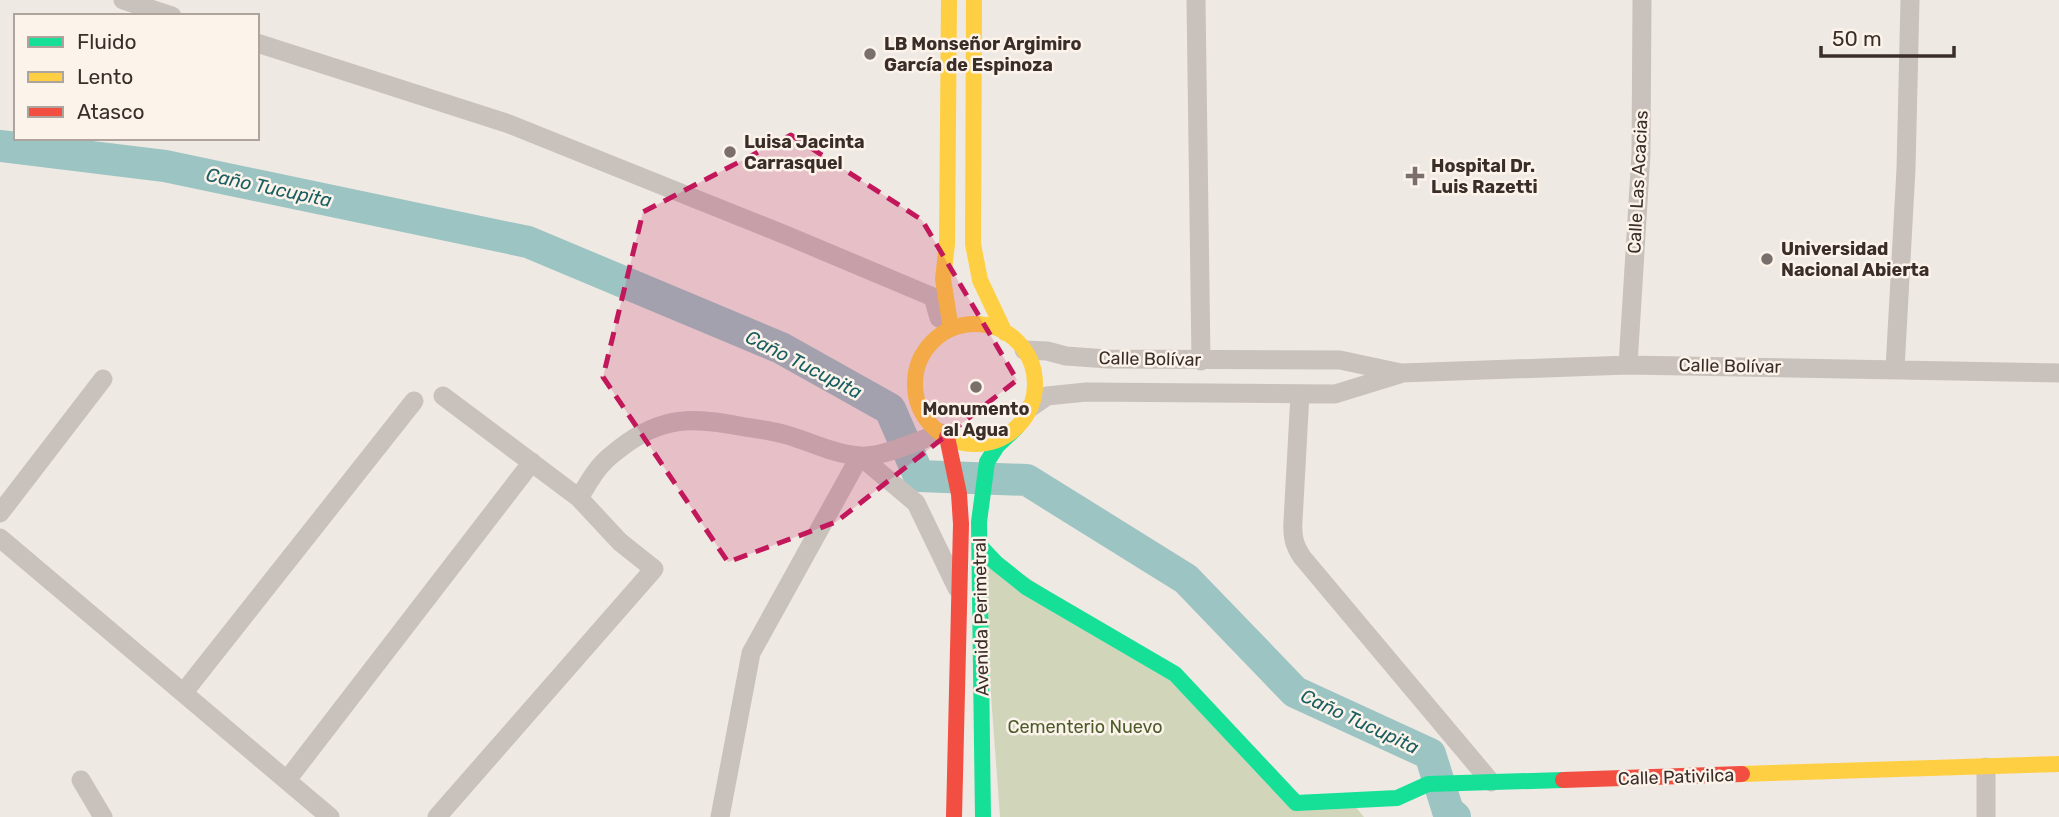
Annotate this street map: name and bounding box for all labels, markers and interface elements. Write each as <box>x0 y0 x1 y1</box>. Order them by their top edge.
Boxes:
legend <box>14 14 259 140</box>
scale bar <box>1821 14 1954 58</box>
text: 50 m <box>1832 26 1882 51</box>
text: Fluido <box>77 29 137 54</box>
place label: LB Monseñor Argimiro García de Espinoza <box>884 33 1081 76</box>
marker: LB Monseñor Argimiro García de Espinoza <box>862 46 878 62</box>
text: Lento <box>77 64 133 89</box>
text: Atasco <box>77 99 145 124</box>
street label: Calle Las Acacias <box>1623 110 1653 254</box>
place label: Luisa Jacinta Carrasquel <box>744 131 865 174</box>
marker: Luisa Jacinta Carrasquel <box>722 144 738 160</box>
place label: Hospital Dr. Luis Razetti <box>1431 155 1538 198</box>
water label: Caño Tucupita <box>204 163 334 212</box>
marker: Hospital Dr. Luis Razetti <box>1405 166 1425 186</box>
place label: Universidad Nacional Abierta <box>1781 238 1929 281</box>
marker: Universidad Nacional Abierta <box>1759 251 1775 267</box>
water label: Caño Tucupita <box>742 325 866 404</box>
street label: Calle Bolívar <box>1098 347 1202 371</box>
street label: Calle Bolívar <box>1678 354 1782 378</box>
marker: Monumento al Agua <box>968 379 984 395</box>
place label: Monumento al Agua <box>922 398 1030 441</box>
street label: Avenida Perimetral <box>969 538 993 696</box>
water label: Caño Tucupita <box>1297 684 1423 759</box>
park label: Cementerio Nuevo <box>1007 716 1163 738</box>
street label: Calle Pativilca <box>1617 764 1735 790</box>

